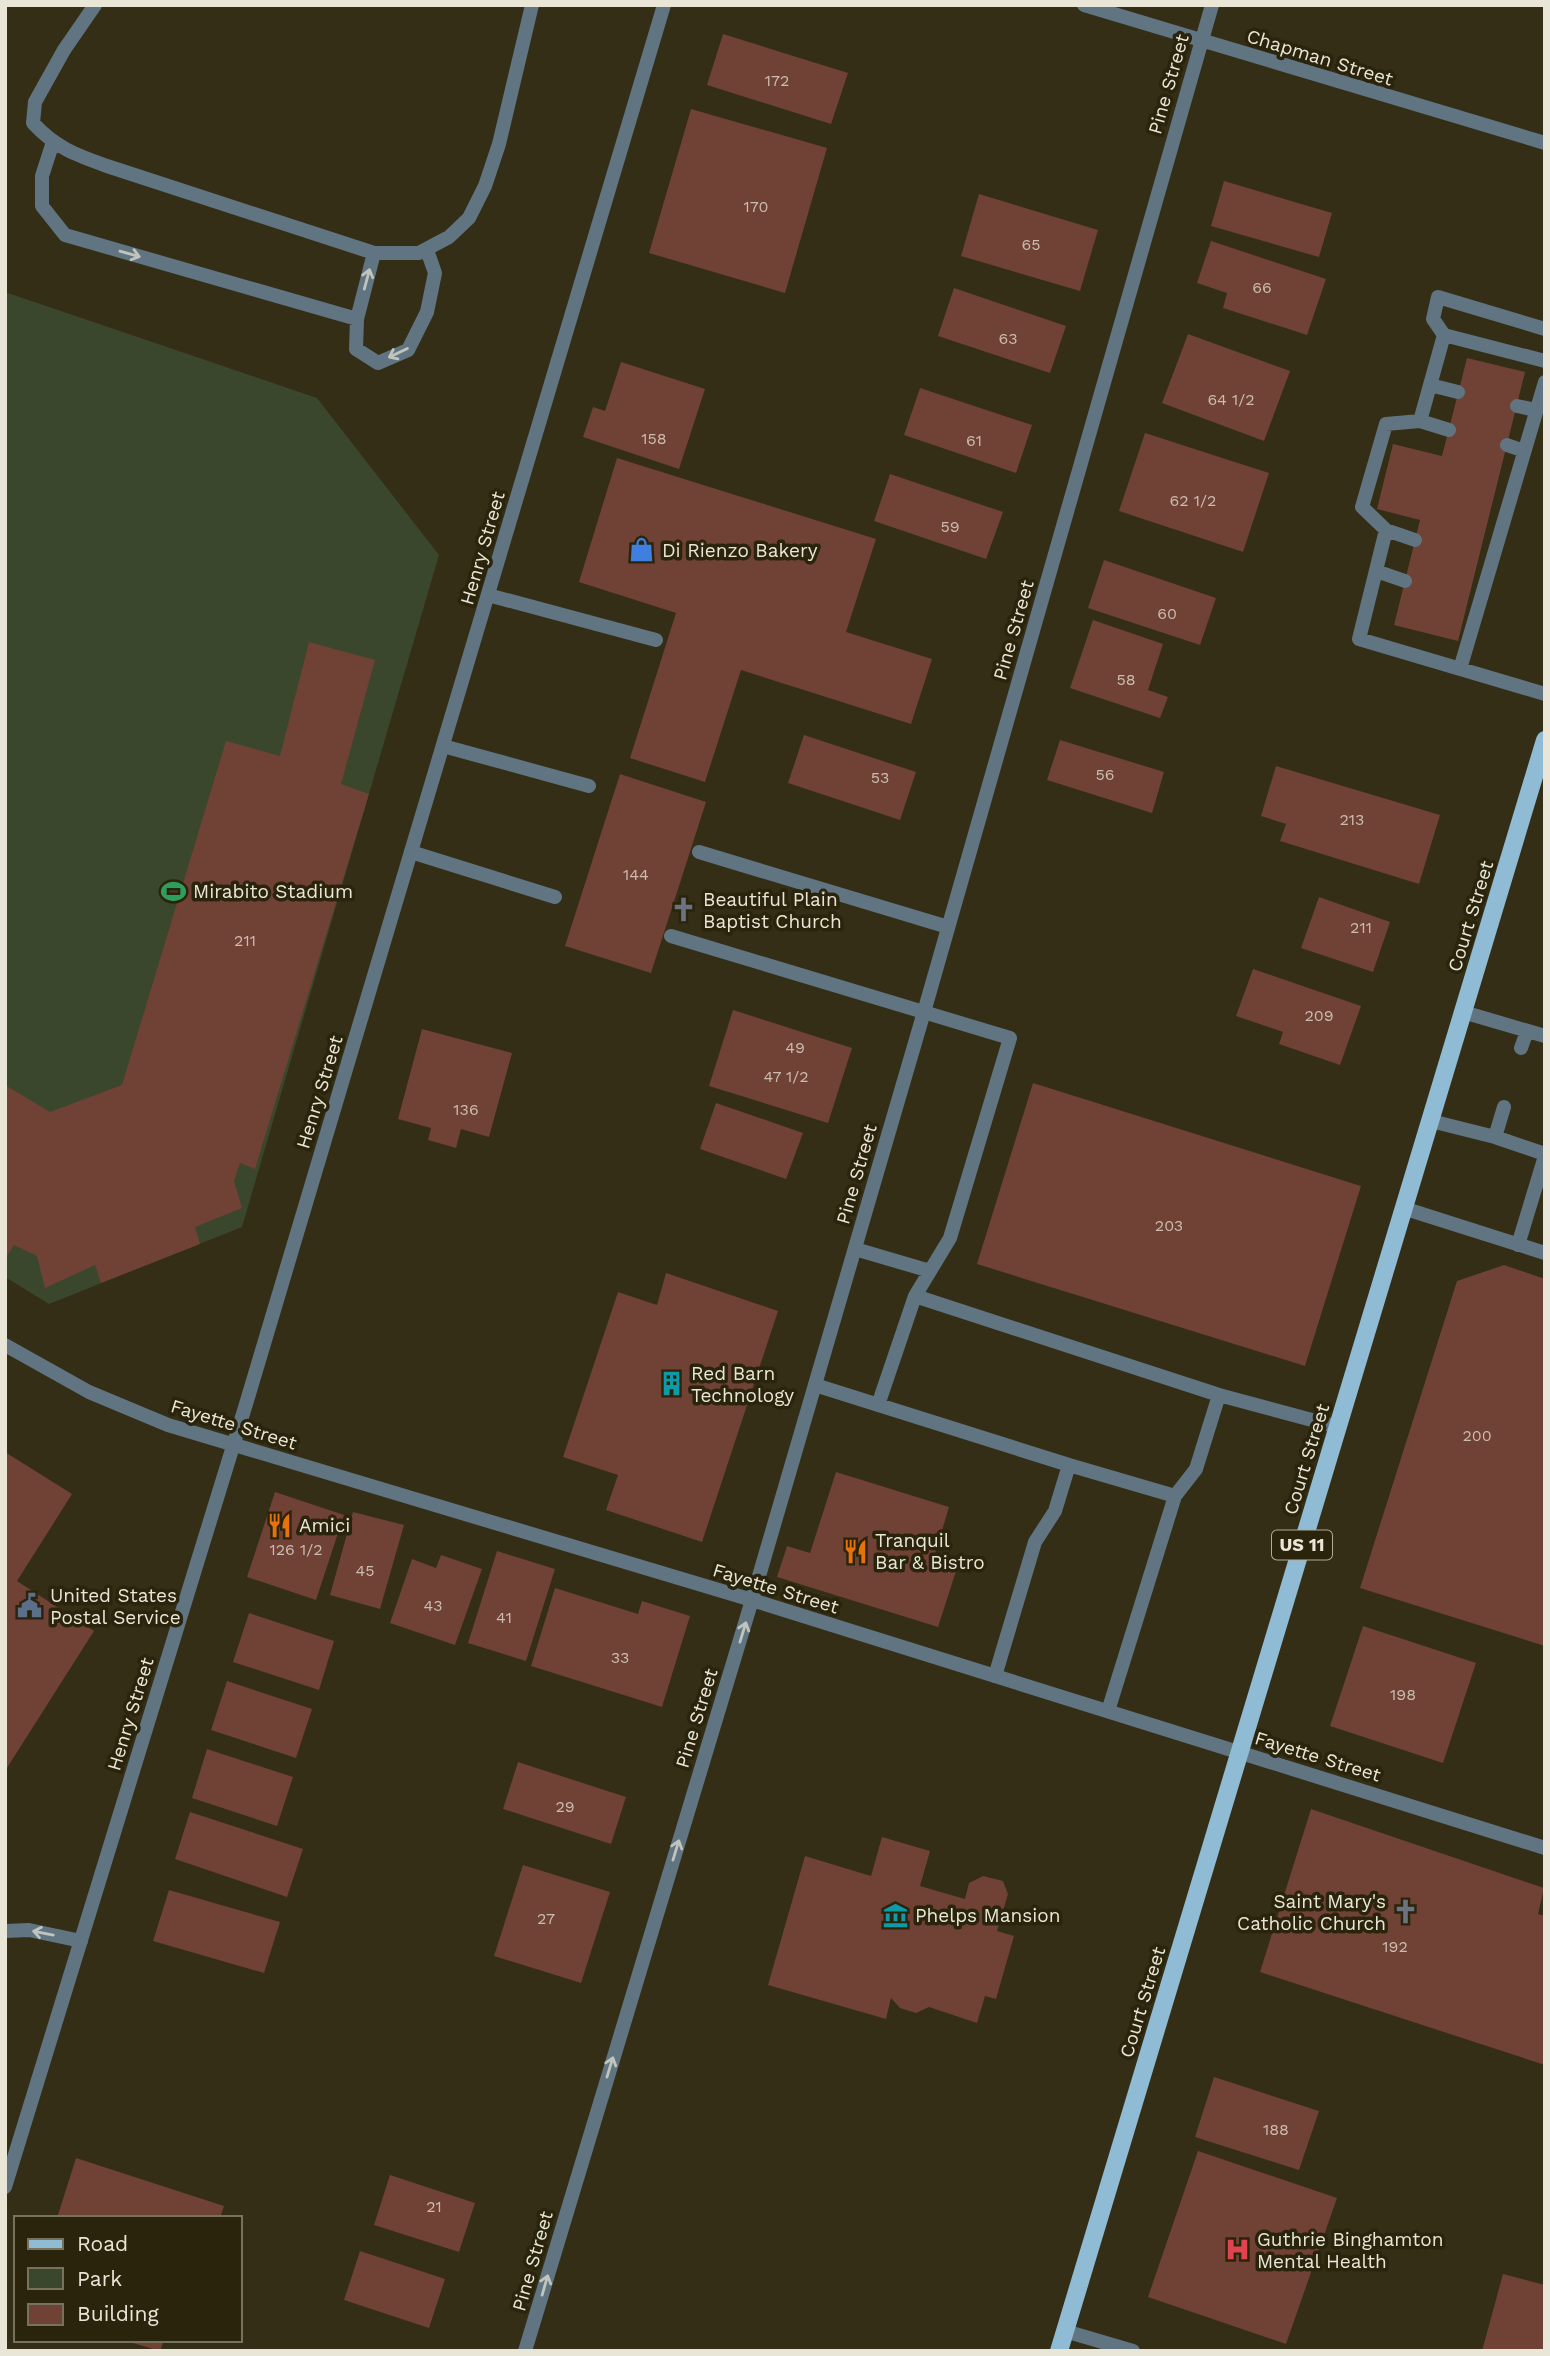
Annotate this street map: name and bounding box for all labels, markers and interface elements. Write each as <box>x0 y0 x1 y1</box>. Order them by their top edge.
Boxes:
street label: Chapman Street <box>1244 24 1396 91</box>
street label: Pine Street <box>1143 31 1194 137</box>
house number: 172 <box>765 71 789 90</box>
house number: 170 <box>744 197 768 216</box>
house number: 65 <box>1021 235 1041 254</box>
one-way arrow <box>119 249 141 262</box>
one-way arrow <box>362 268 375 290</box>
house number: 66 <box>1252 278 1272 297</box>
house number: 63 <box>998 329 1018 348</box>
one-way arrow <box>388 347 409 361</box>
house number: 64 1/2 <box>1207 390 1255 409</box>
house number: 158 <box>641 429 667 448</box>
house number: 61 <box>966 431 982 450</box>
street label: Henry Street <box>455 489 510 608</box>
house number: 62 1/2 <box>1170 491 1216 510</box>
house number: 59 <box>940 517 960 536</box>
shop icon: Di Rienzo Bakery <box>628 536 656 564</box>
place label: Di Rienzo Bakery <box>662 539 818 562</box>
street label: Pine Street <box>988 577 1039 683</box>
house number: 60 <box>1157 604 1177 623</box>
house number: 58 <box>1116 670 1136 689</box>
house number: 56 <box>1095 765 1115 784</box>
house number: 53 <box>871 768 889 787</box>
house number: 213 <box>1340 810 1364 829</box>
street label: Court Street <box>1443 858 1498 974</box>
house number: 144 <box>623 865 649 884</box>
sports icon: Mirabito Stadium <box>159 877 187 905</box>
place label: Mirabito Stadium <box>193 880 353 903</box>
place label: Beautiful Plain Baptist Church <box>703 888 842 933</box>
church icon: Beautiful Plain Baptist Church <box>669 896 697 924</box>
house number: 211 <box>1350 918 1372 937</box>
house number: 211 <box>234 931 256 950</box>
house number: 209 <box>1304 1006 1334 1025</box>
street label: Henry Street <box>291 1033 348 1152</box>
house number: 49 <box>785 1038 805 1057</box>
house number: 47 1/2 <box>763 1067 809 1086</box>
house number: 136 <box>453 1100 479 1119</box>
street label: Pine Street <box>831 1121 882 1227</box>
house number: 203 <box>1155 1216 1183 1235</box>
place label: Red Barn Technology <box>691 1362 794 1407</box>
building icon: Red Barn Technology <box>657 1370 685 1398</box>
street label: Fayette Street <box>168 1394 300 1455</box>
street label: Court Street <box>1279 1401 1334 1517</box>
house number: 200 <box>1462 1426 1492 1445</box>
restaurant icon: Amici <box>265 1511 293 1539</box>
place label: Amici <box>299 1514 350 1537</box>
place label: Tranquil Bar & Bistro <box>875 1529 985 1574</box>
road number: US 11 <box>1272 1530 1332 1560</box>
restaurant icon: Tranquil Bar & Bistro <box>841 1537 869 1565</box>
house number: 126 1/2 <box>270 1540 323 1559</box>
street label: Fayette Street <box>710 1558 842 1619</box>
house number: 45 <box>355 1561 375 1580</box>
place label: United States Postal Service <box>50 1584 181 1629</box>
public building icon: United States Postal Service <box>16 1592 44 1620</box>
house number: 43 <box>423 1596 443 1615</box>
house number: 41 <box>496 1608 512 1627</box>
one-way arrow <box>737 1621 750 1643</box>
house number: 33 <box>611 1648 629 1667</box>
street label: Henry Street <box>102 1655 159 1774</box>
street label: Pine Street <box>670 1665 723 1771</box>
house number: 198 <box>1390 1685 1416 1704</box>
street label: Fayette Street <box>1252 1726 1384 1787</box>
house number: 29 <box>555 1797 575 1816</box>
one-way arrow <box>671 1839 684 1861</box>
place label: Saint Mary's Catholic Church <box>1237 1890 1386 1935</box>
church icon: Saint Mary's Catholic Church <box>1392 1898 1420 1926</box>
museum icon: Phelps Mansion <box>881 1901 909 1929</box>
place label: Phelps Mansion <box>915 1904 1060 1927</box>
house number: 27 <box>537 1909 555 1928</box>
one-way arrow <box>32 1926 55 1939</box>
house number: 192 <box>1382 1937 1408 1956</box>
street label: Court Street <box>1115 1944 1170 2060</box>
one-way arrow <box>605 2057 618 2079</box>
house number: 188 <box>1263 2120 1289 2139</box>
house number: 21 <box>426 2197 442 2216</box>
street label: Pine Street <box>507 2208 558 2314</box>
legend <box>14 2216 242 2342</box>
place label: Guthrie Binghamton Mental Health <box>1257 2228 1443 2273</box>
text: Road <box>77 2231 128 2256</box>
hospital icon: Guthrie Binghamton Mental Health <box>1223 2236 1251 2264</box>
text: Park <box>77 2266 122 2291</box>
one-way arrow <box>539 2275 552 2297</box>
text: Building <box>77 2301 159 2326</box>

